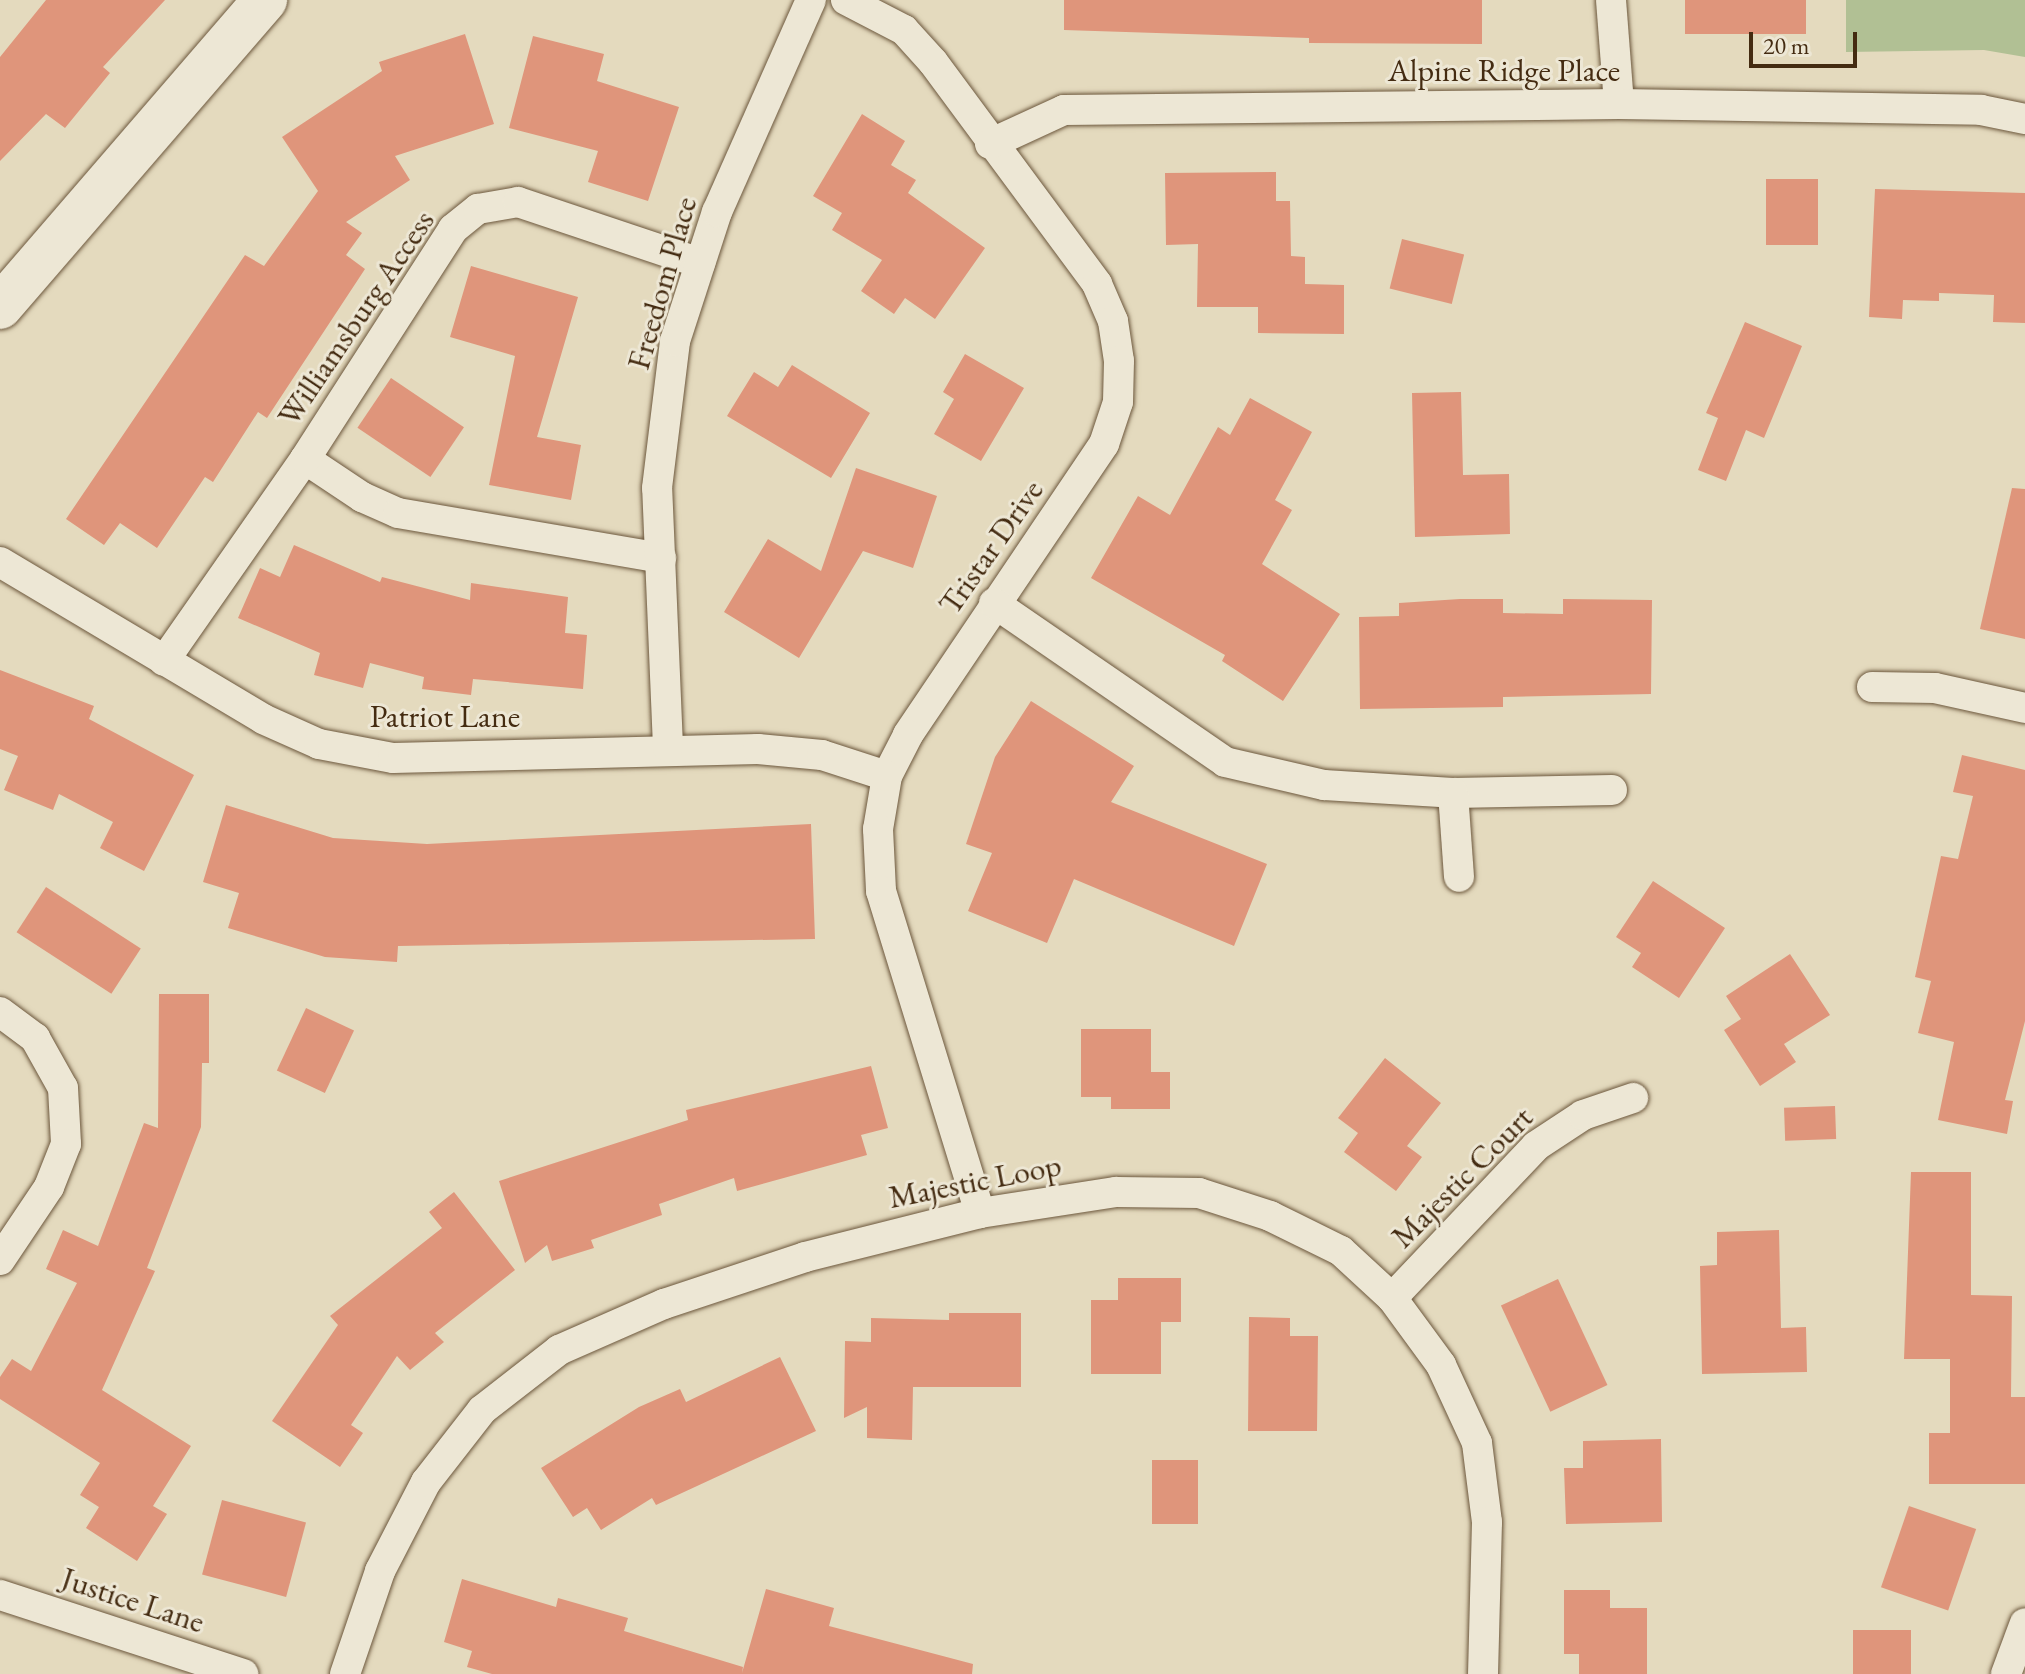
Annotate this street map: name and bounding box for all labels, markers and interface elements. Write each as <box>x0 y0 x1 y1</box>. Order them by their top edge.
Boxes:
scale bar <box>1753 16 1861 66</box>
text: 20 m <box>1763 30 1810 61</box>
street label: Alpine Ridge Place <box>1388 51 1620 89</box>
street label: Freedom Place <box>619 192 705 374</box>
street label: Williamsburg Access <box>270 203 442 433</box>
street label: Tristar Drive <box>931 472 1051 622</box>
street label: Patriot Lane <box>370 697 520 735</box>
street label: Majestic Court <box>1383 1098 1541 1256</box>
street label: Majestic Loop <box>885 1145 1065 1217</box>
street label: Justice Lane <box>57 1559 209 1641</box>

